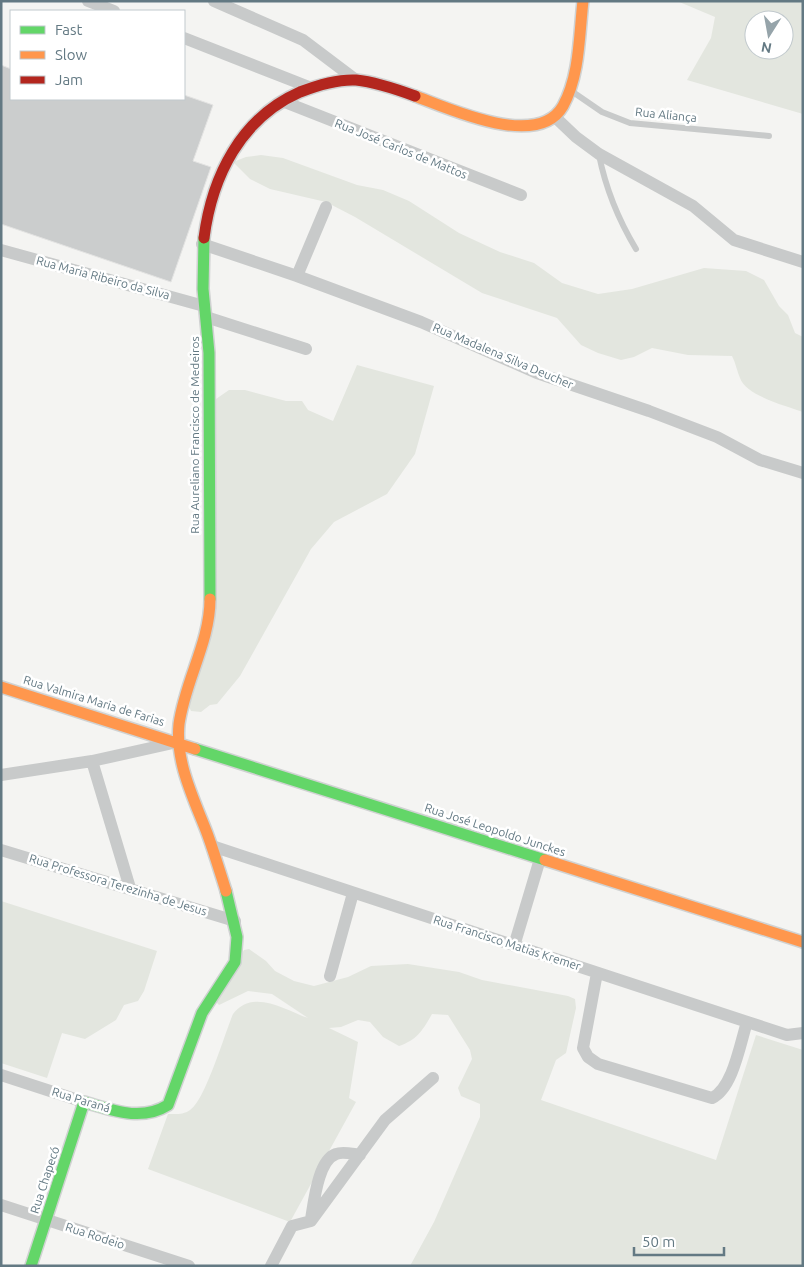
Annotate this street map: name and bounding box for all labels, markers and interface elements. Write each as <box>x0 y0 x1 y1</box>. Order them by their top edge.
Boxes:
legend <box>10 10 185 100</box>
north arrow <box>744 10 794 60</box>
text: Fast <box>55 21 83 38</box>
text: N <box>760 39 773 57</box>
text: Slow <box>55 46 88 63</box>
text: Jam <box>55 71 83 88</box>
street label: Rua Aliança <box>635 105 697 124</box>
street label: Rua José Carlos de Mattos <box>333 116 469 181</box>
street label: Rua Maria Ribeiro da Silva <box>35 253 171 302</box>
street label: Rua Madalena Silva Deucher <box>431 320 576 391</box>
street label: Rua Aureliano Francisco de Medeiros <box>188 336 201 534</box>
street label: Rua Valmira Maria de Farias <box>22 673 166 728</box>
street label: Rua José Leopoldo Junckes <box>423 801 567 858</box>
street label: Rua Professora Terezinha de Jesus <box>28 851 209 918</box>
street label: Rua Francisco Matias Kremer <box>432 913 583 973</box>
street label: Rua Paraná <box>50 1085 112 1115</box>
street label: Rua Chapecó <box>28 1145 61 1215</box>
street label: Rua Rodeio <box>64 1220 126 1251</box>
scale bar <box>634 1224 724 1256</box>
text: 50 m <box>642 1233 675 1250</box>

